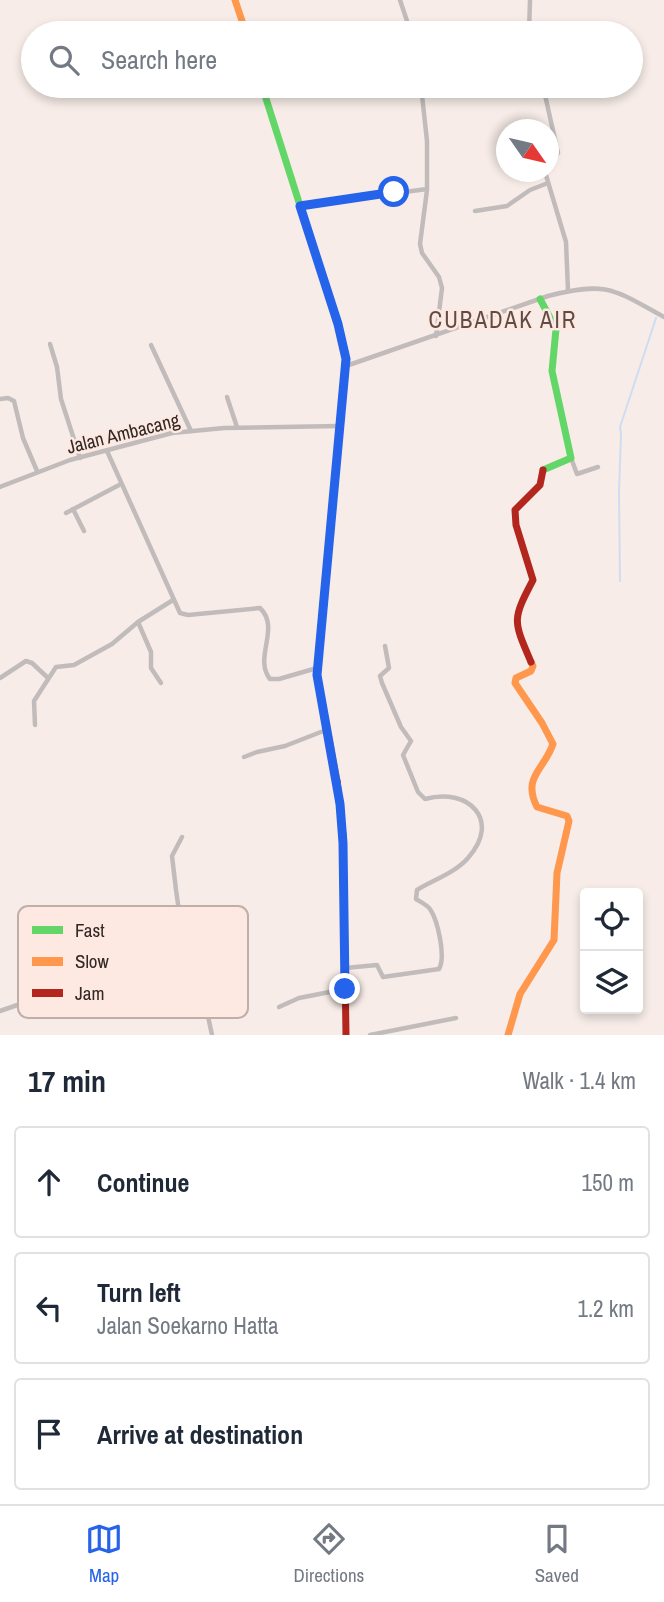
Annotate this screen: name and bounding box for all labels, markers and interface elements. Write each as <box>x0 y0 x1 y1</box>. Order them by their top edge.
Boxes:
search box <box>21 21 643 98</box>
icon: search <box>45 41 83 79</box>
text: Search here <box>101 42 217 77</box>
north arrow <box>496 119 559 182</box>
route start <box>378 176 409 207</box>
district label: CUBADAK AIR <box>429 304 577 335</box>
street label: Jalan Ambacang <box>64 406 182 460</box>
map controls <box>580 888 643 1014</box>
button: locate <box>580 888 643 951</box>
legend <box>18 906 248 1018</box>
text: Fast <box>75 917 105 943</box>
text: Slow <box>75 948 110 974</box>
button: layers <box>580 951 643 1014</box>
route end <box>329 973 360 1004</box>
text: Jam <box>75 980 104 1006</box>
text: 17 min <box>28 1061 106 1101</box>
text: Walk · 1.4 km <box>522 1065 636 1096</box>
icon: ahead <box>30 1163 68 1201</box>
text: Continue <box>97 1165 189 1200</box>
text: 150 m <box>582 1167 634 1198</box>
text: Turn left <box>97 1275 181 1310</box>
icon: left <box>30 1289 68 1327</box>
text: 1.2 km <box>577 1293 634 1324</box>
text: Jalan Soekarno Hatta <box>97 1310 278 1341</box>
icon: arrive <box>30 1415 68 1453</box>
text: Arrive at destination <box>97 1417 303 1452</box>
tab: Map <box>85 1520 123 1588</box>
tab: Directions <box>293 1520 364 1588</box>
tab: Saved <box>535 1520 579 1588</box>

